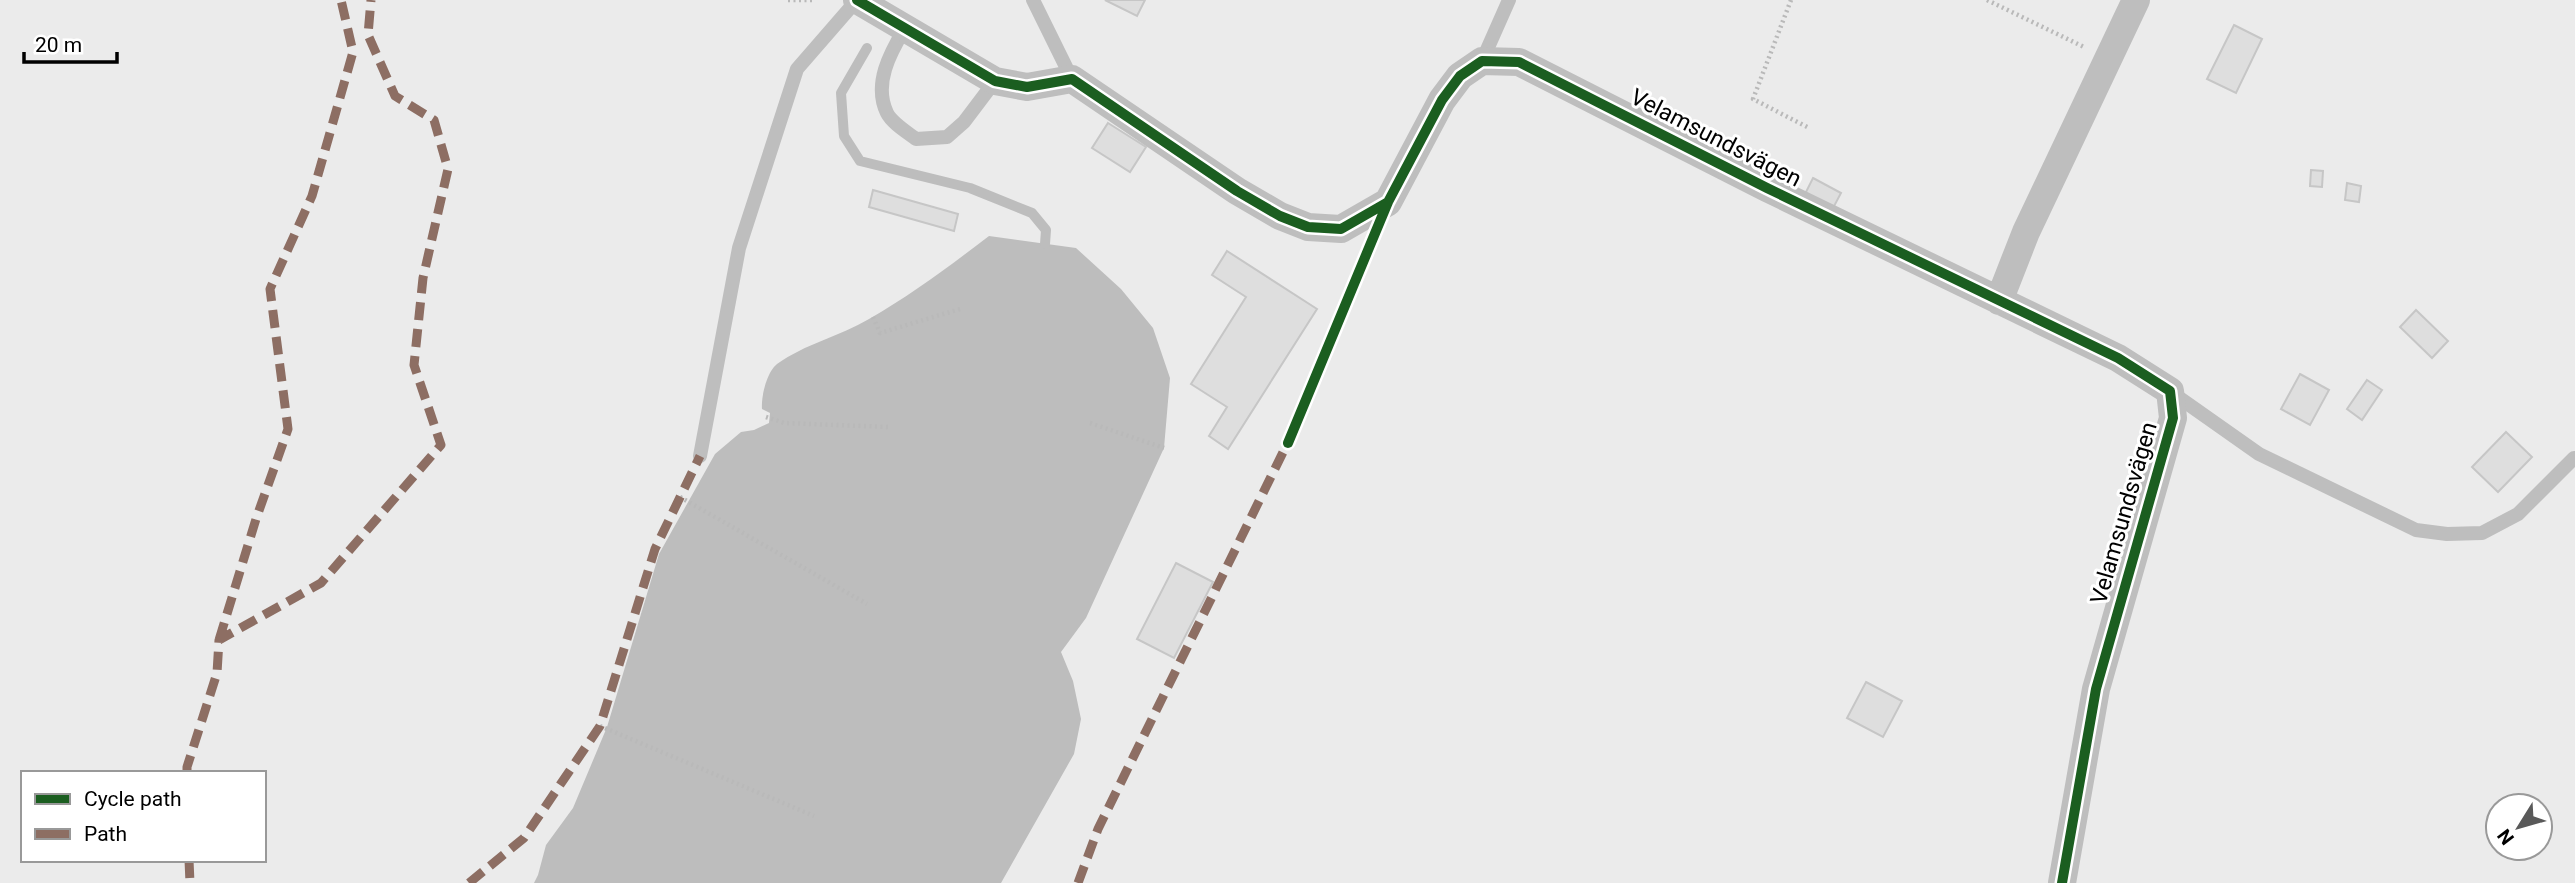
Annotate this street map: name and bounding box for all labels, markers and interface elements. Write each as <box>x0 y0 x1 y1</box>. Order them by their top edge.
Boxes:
scale bar <box>24 21 117 65</box>
text: 20 m <box>35 33 82 57</box>
street label: Velamsundsvägen <box>1626 83 1806 193</box>
street label: Velamsundsvägen <box>2085 419 2163 607</box>
legend <box>21 771 266 862</box>
text: Cycle path <box>84 787 182 811</box>
north arrow <box>2484 792 2554 862</box>
text: Path <box>84 822 127 846</box>
text: N <box>2493 825 2519 849</box>

